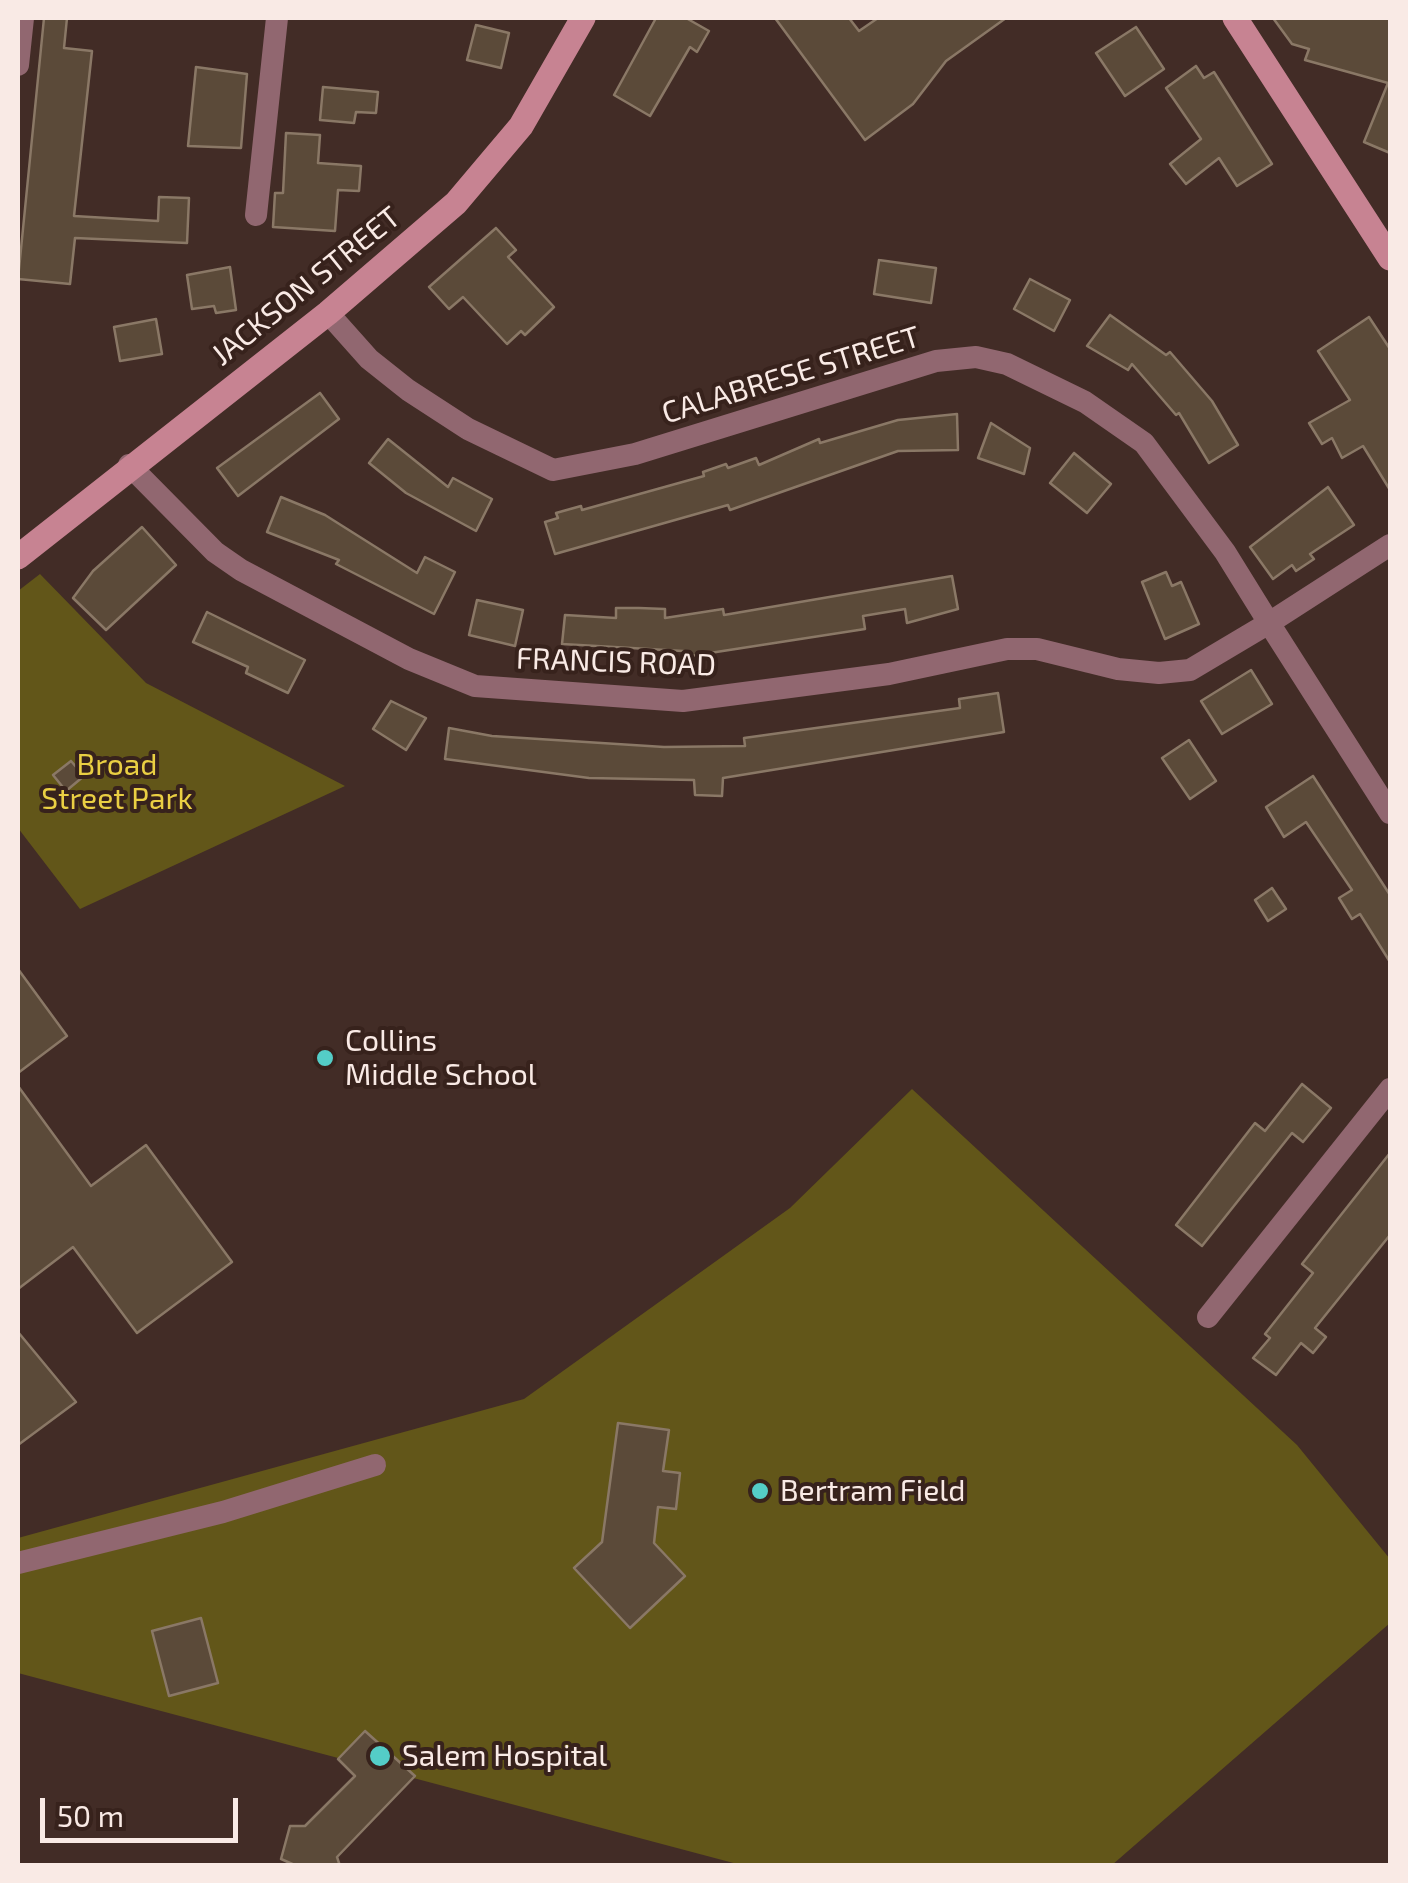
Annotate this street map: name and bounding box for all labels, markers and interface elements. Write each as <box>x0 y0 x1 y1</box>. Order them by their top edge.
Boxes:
street label: JACKSON STREET <box>204 199 408 373</box>
street label: CALABRESE STREET <box>658 319 924 431</box>
street label: FRANCIS ROAD <box>515 641 717 683</box>
park label: Broad Street Park <box>41 747 193 818</box>
place label: Collins Middle School <box>345 1023 537 1094</box>
marker: Collins Middle School <box>314 1047 336 1069</box>
place label: Bertram Field <box>780 1473 965 1509</box>
marker: Bertram Field <box>749 1480 771 1502</box>
place label: Salem Hospital <box>402 1738 607 1774</box>
marker: Salem Hospital <box>367 1743 393 1769</box>
scale bar <box>45 1778 242 1840</box>
text: 50 m <box>57 1797 124 1833</box>

